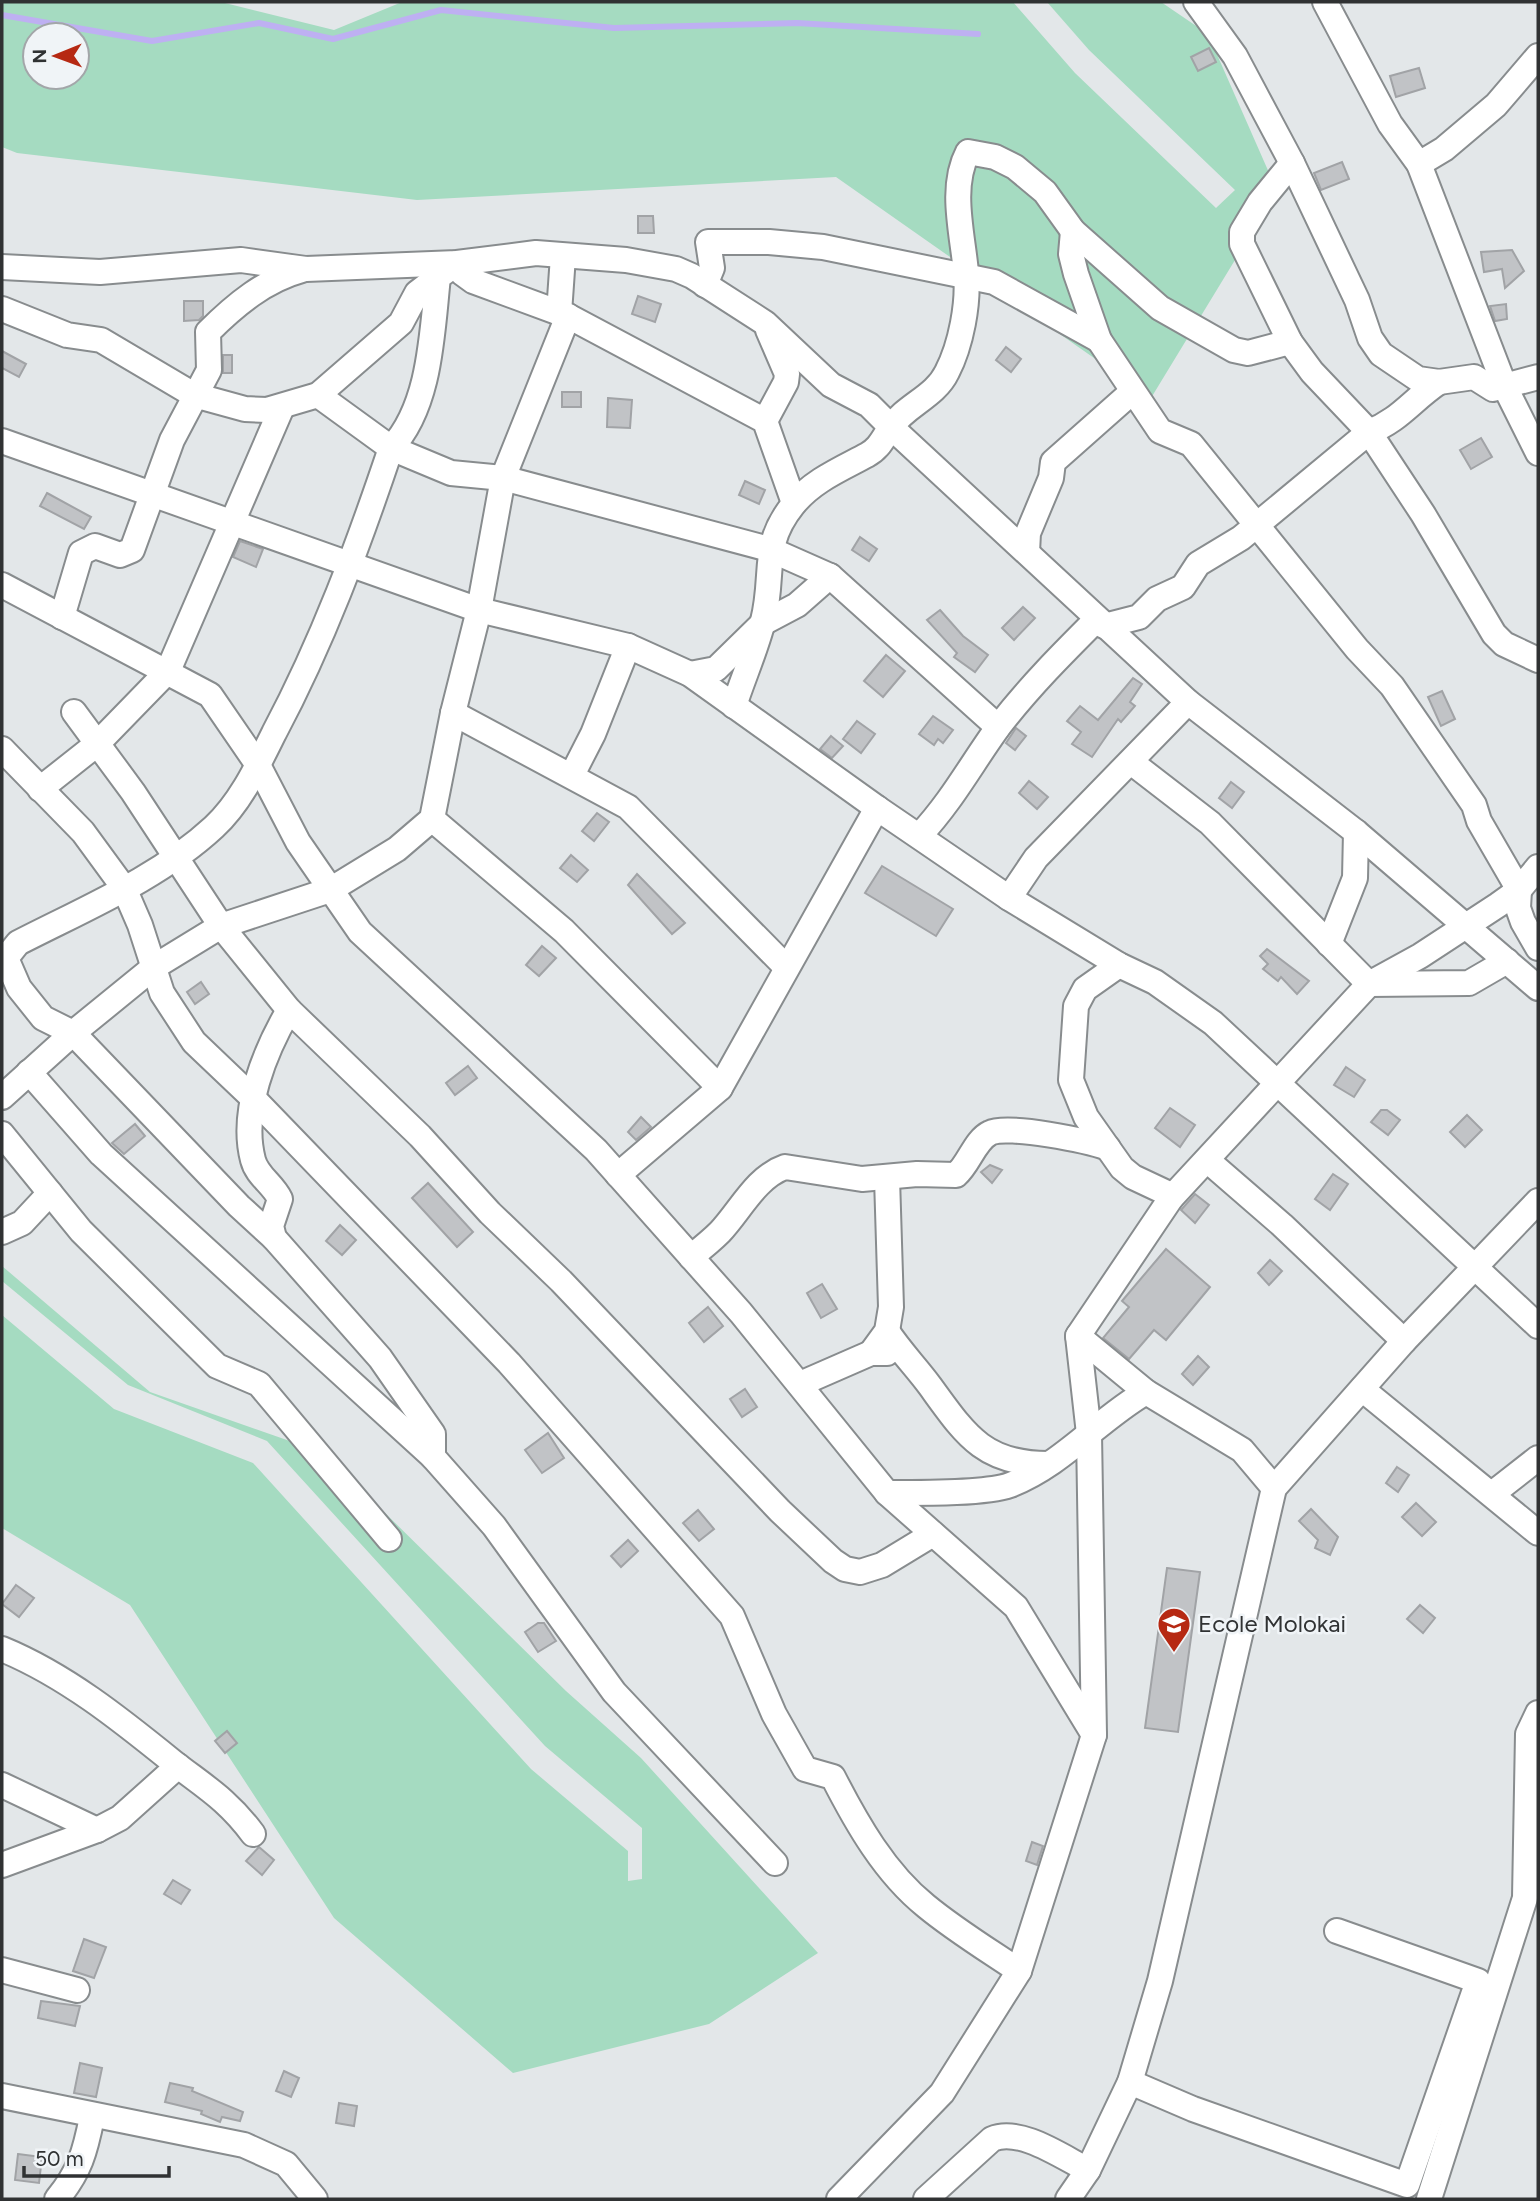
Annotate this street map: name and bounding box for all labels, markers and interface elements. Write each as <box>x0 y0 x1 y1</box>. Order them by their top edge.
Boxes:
north arrow <box>21 21 91 91</box>
text: N <box>28 49 51 64</box>
school or university icon: Ecole Molokai <box>1155 1605 1193 1654</box>
place label: Ecole Molokai <box>1198 1609 1346 1638</box>
scale bar <box>24 2134 170 2178</box>
text: 50 m <box>35 2146 84 2171</box>

